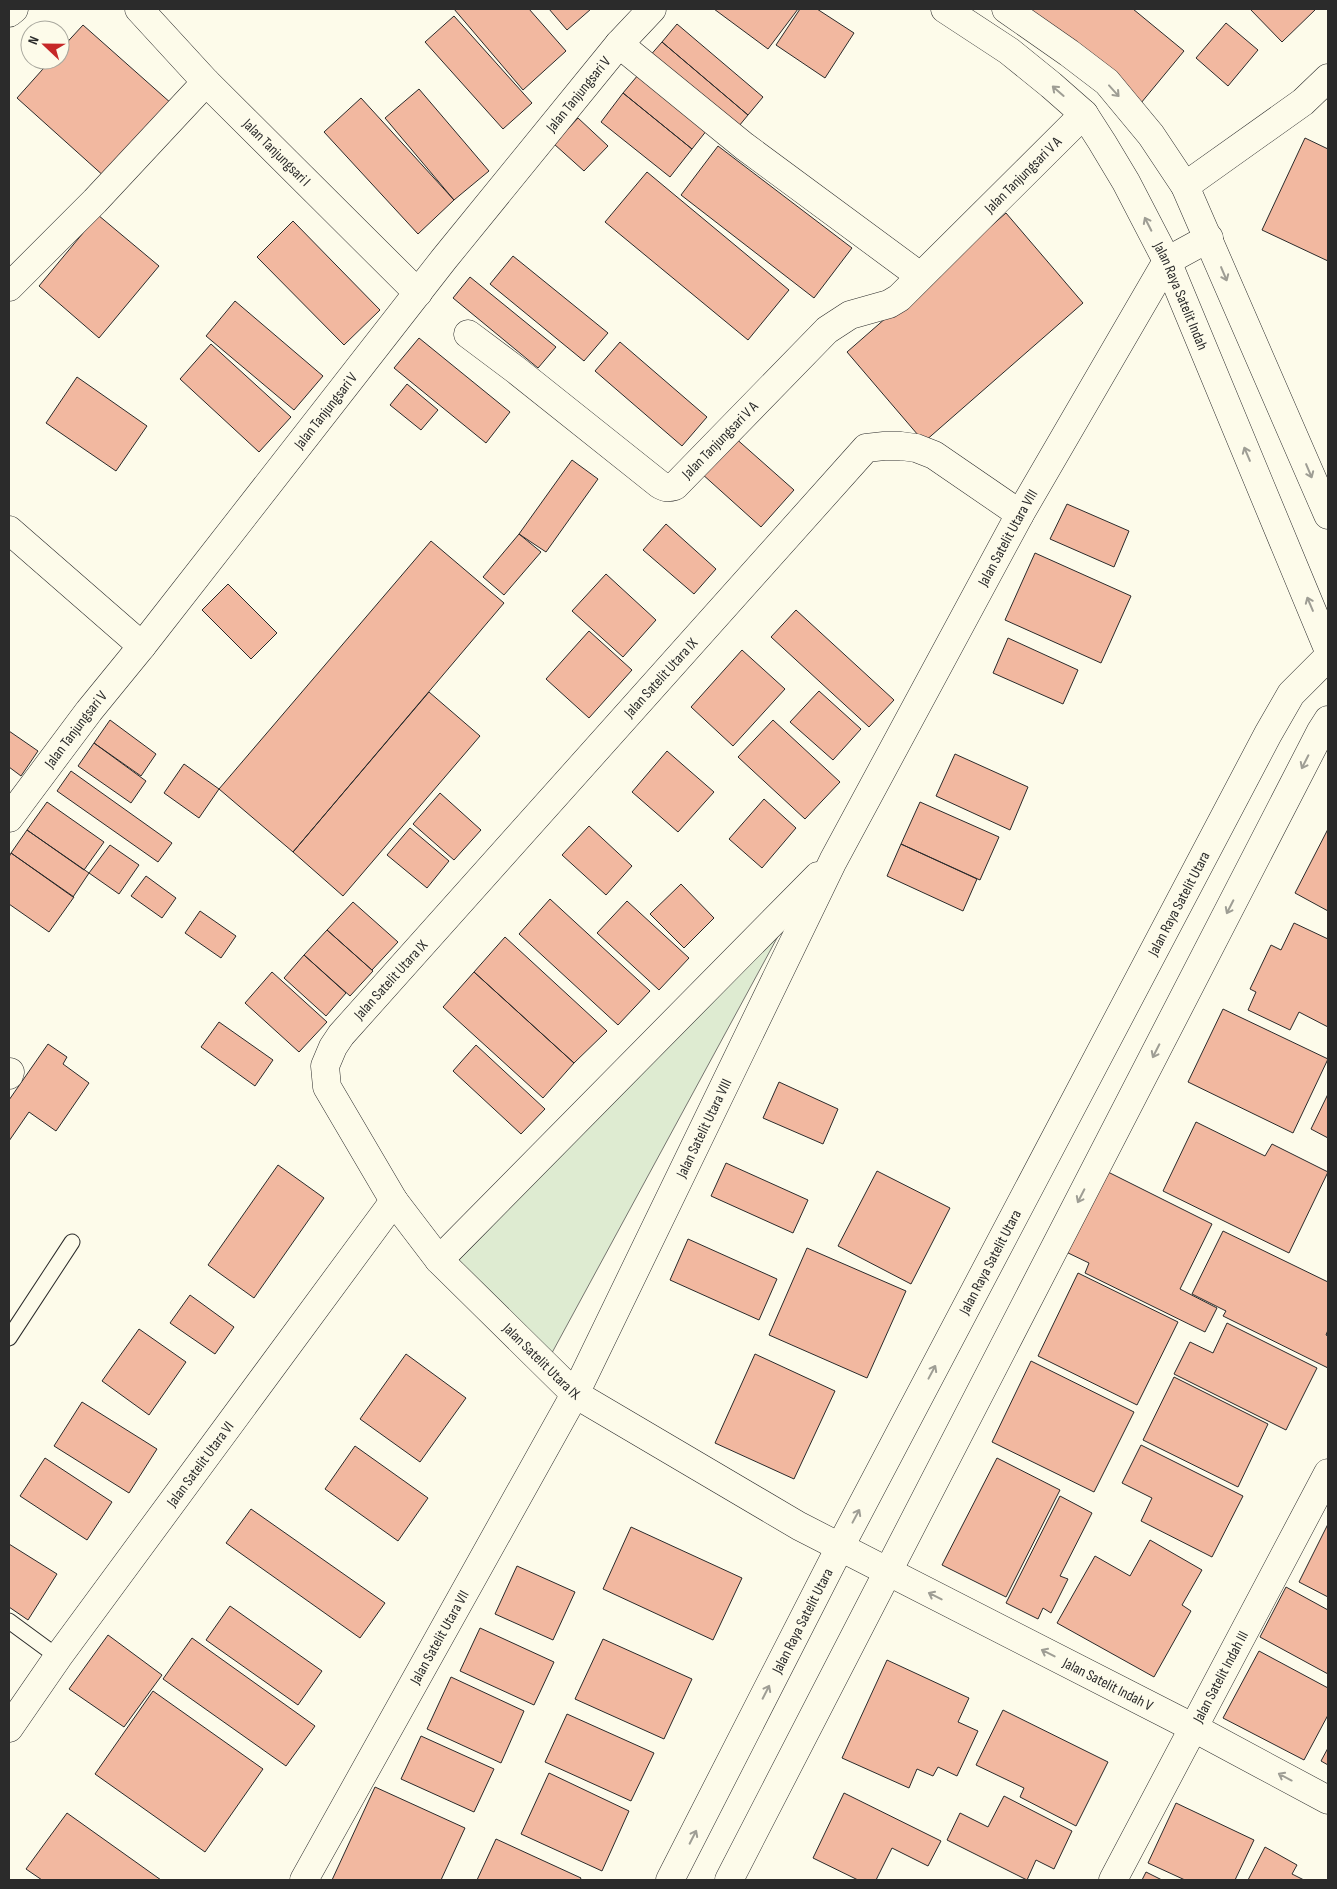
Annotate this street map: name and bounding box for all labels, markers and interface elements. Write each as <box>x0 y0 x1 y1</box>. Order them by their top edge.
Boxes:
north arrow <box>20 20 70 70</box>
text: N <box>24 34 43 47</box>
street label: Jalan Tanjungsari V <box>541 52 615 137</box>
one-way arrow <box>1109 84 1120 97</box>
one-way arrow <box>1051 85 1064 97</box>
street label: Jalan Tanjungsari I <box>238 114 315 190</box>
street label: Jalan Tanjungsari V A <box>980 132 1066 218</box>
one-way arrow <box>1143 217 1152 232</box>
street label: Jalan Raya Satelit Indah <box>1149 238 1212 353</box>
one-way arrow <box>1219 266 1229 281</box>
street label: Jalan Tanjungsari V <box>289 368 362 454</box>
street label: Jalan Tanjungsari V A <box>677 397 762 484</box>
one-way arrow <box>1242 446 1251 461</box>
one-way arrow <box>1305 463 1315 478</box>
street label: Jalan Satelit Utara VIII <box>973 486 1042 590</box>
one-way arrow <box>1304 597 1314 612</box>
street label: Jalan Satelit Utara IX <box>619 634 702 723</box>
street label: Jalan Tanjungsari V <box>40 687 111 773</box>
one-way arrow <box>1300 755 1310 770</box>
street label: Jalan Raya Satelit Utara <box>1143 848 1214 960</box>
one-way arrow <box>1225 899 1234 914</box>
street label: Jalan Satelit Utara IX <box>349 936 432 1025</box>
one-way arrow <box>1151 1044 1161 1059</box>
street label: Jalan Satelit Utara VIII <box>671 1075 736 1181</box>
one-way arrow <box>1076 1188 1085 1203</box>
street label: Jalan Raya Satelit Utara <box>954 1206 1025 1318</box>
street label: Jalan Satelit Utara IX <box>498 1318 584 1404</box>
one-way arrow <box>927 1365 937 1380</box>
street label: Jalan Satelit Utara VI <box>162 1417 238 1511</box>
one-way arrow <box>852 1509 861 1524</box>
street label: Jalan Raya Satelit Utara <box>767 1565 837 1678</box>
street label: Jalan Satelit Utara VII <box>405 1587 473 1688</box>
one-way arrow <box>927 1591 942 1601</box>
street label: Jalan Satelit Indah III <box>1188 1627 1252 1727</box>
one-way arrow <box>1041 1648 1056 1657</box>
street label: Jalan Satelit Indah V <box>1059 1653 1157 1715</box>
one-way arrow <box>762 1685 771 1700</box>
one-way arrow <box>1278 1772 1293 1781</box>
one-way arrow <box>689 1830 698 1845</box>

